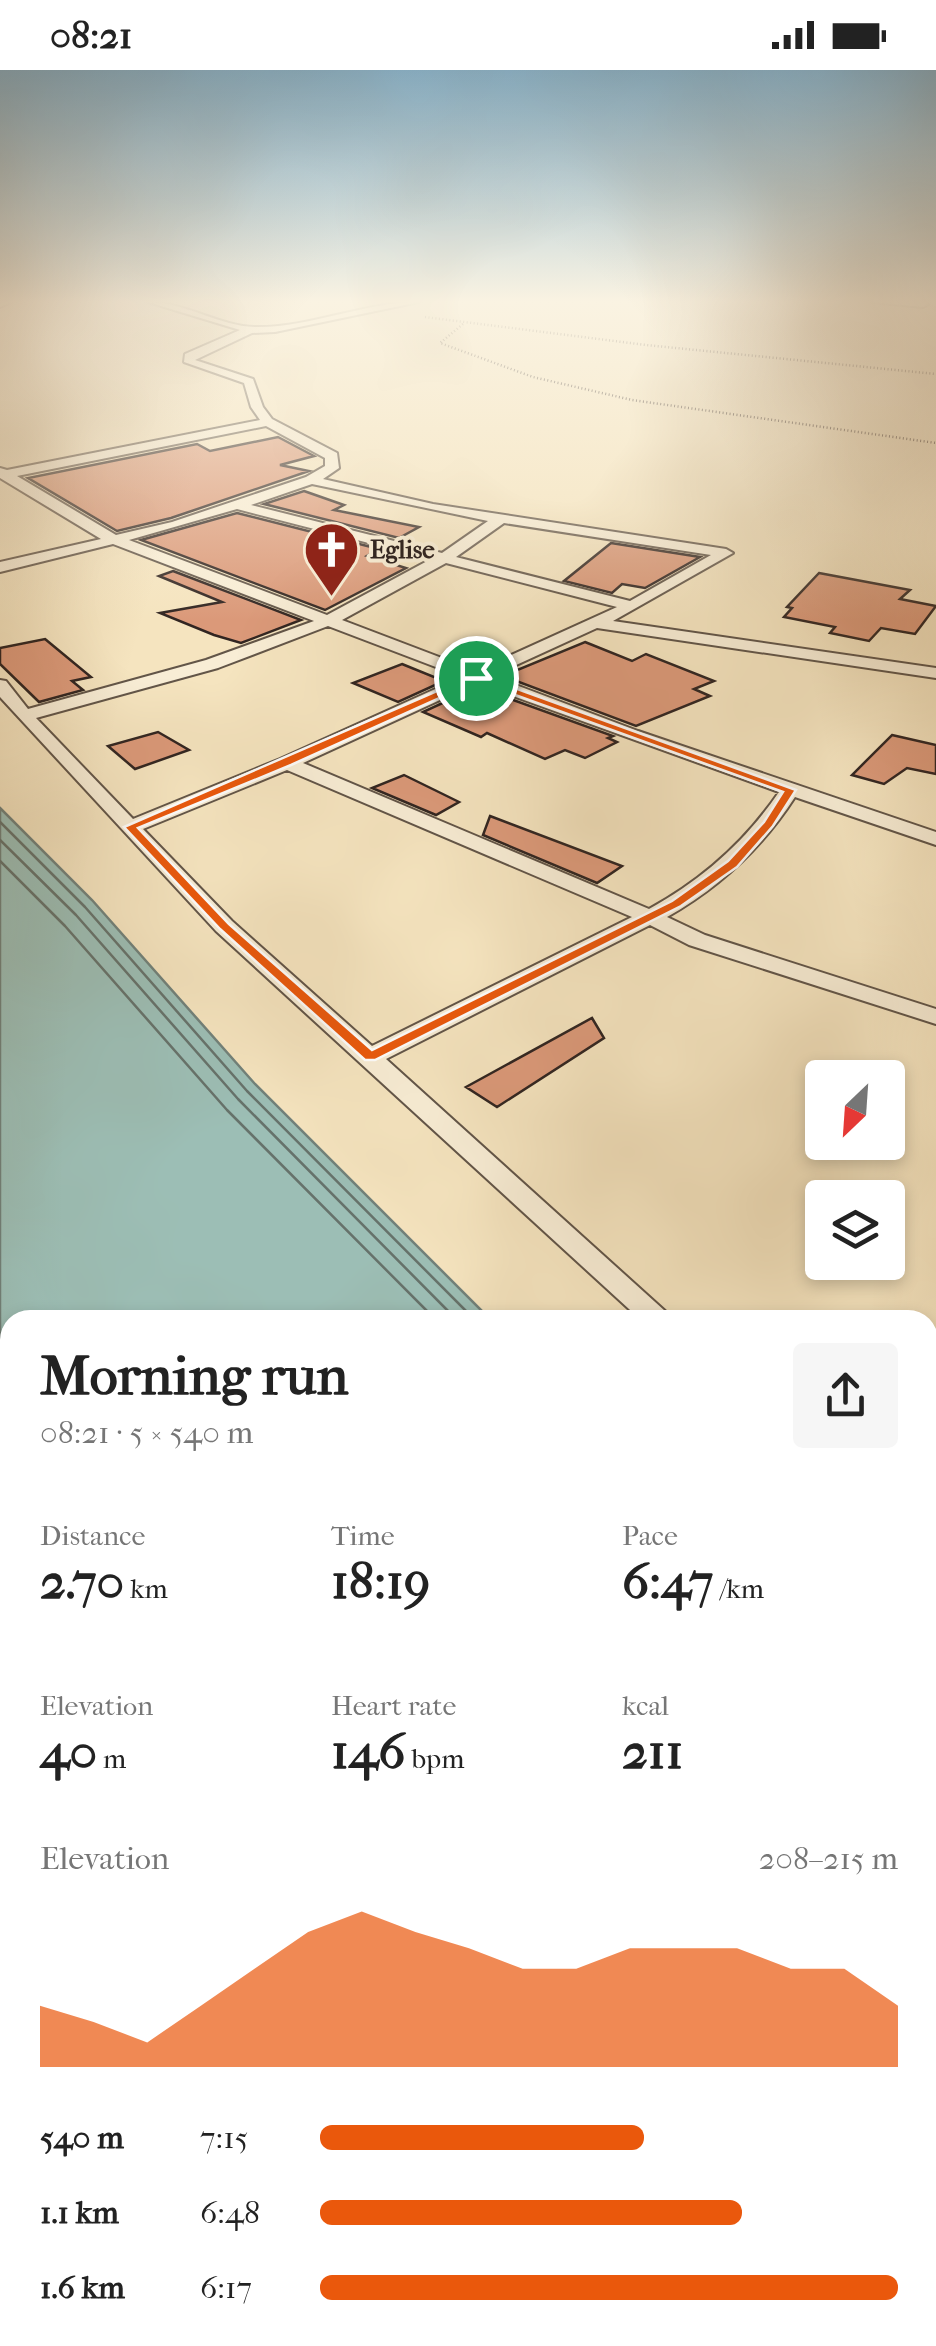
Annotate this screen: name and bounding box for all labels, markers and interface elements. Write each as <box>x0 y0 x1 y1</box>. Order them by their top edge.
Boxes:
text: 08:21 <box>50 13 132 58</box>
church icon: Eglise <box>301 519 361 598</box>
place label: Eglise <box>370 535 435 564</box>
pin <box>434 636 519 721</box>
icon: arrive <box>449 651 504 706</box>
north arrow <box>805 1060 905 1160</box>
map controls <box>805 1060 905 1280</box>
button: layers <box>805 1180 905 1280</box>
button: share <box>793 1343 898 1448</box>
text: Morning run <box>40 1344 348 1408</box>
text: 08:21 · 5 × 540 m <box>40 1414 253 1451</box>
text: Distance <box>40 1519 145 1552</box>
text: Time <box>331 1519 395 1552</box>
text: Pace <box>622 1519 678 1552</box>
text: 2.70 <box>40 1552 124 1611</box>
text: 18:19 <box>331 1552 430 1611</box>
text: 6:47 <box>622 1552 713 1611</box>
text: km <box>124 1572 168 1605</box>
text: /km <box>713 1572 764 1605</box>
text: Elevation <box>40 1689 153 1722</box>
text: Heart rate <box>331 1689 456 1722</box>
text: kcal <box>622 1689 669 1722</box>
text: 40 <box>40 1722 97 1781</box>
text: 146 <box>331 1722 405 1781</box>
text: 211 <box>622 1722 683 1781</box>
text: m <box>97 1742 126 1775</box>
text: bpm <box>405 1742 464 1775</box>
text: Elevation <box>40 1840 169 1877</box>
text: 208–215 m <box>759 1840 898 1877</box>
text: 540 m <box>40 2119 124 2156</box>
text: 7:15 <box>200 2119 248 2156</box>
text: 1.1 km <box>40 2194 119 2231</box>
text: 6:48 <box>200 2194 260 2231</box>
text: 1.6 km <box>40 2269 125 2306</box>
text: 6:17 <box>200 2269 252 2306</box>

